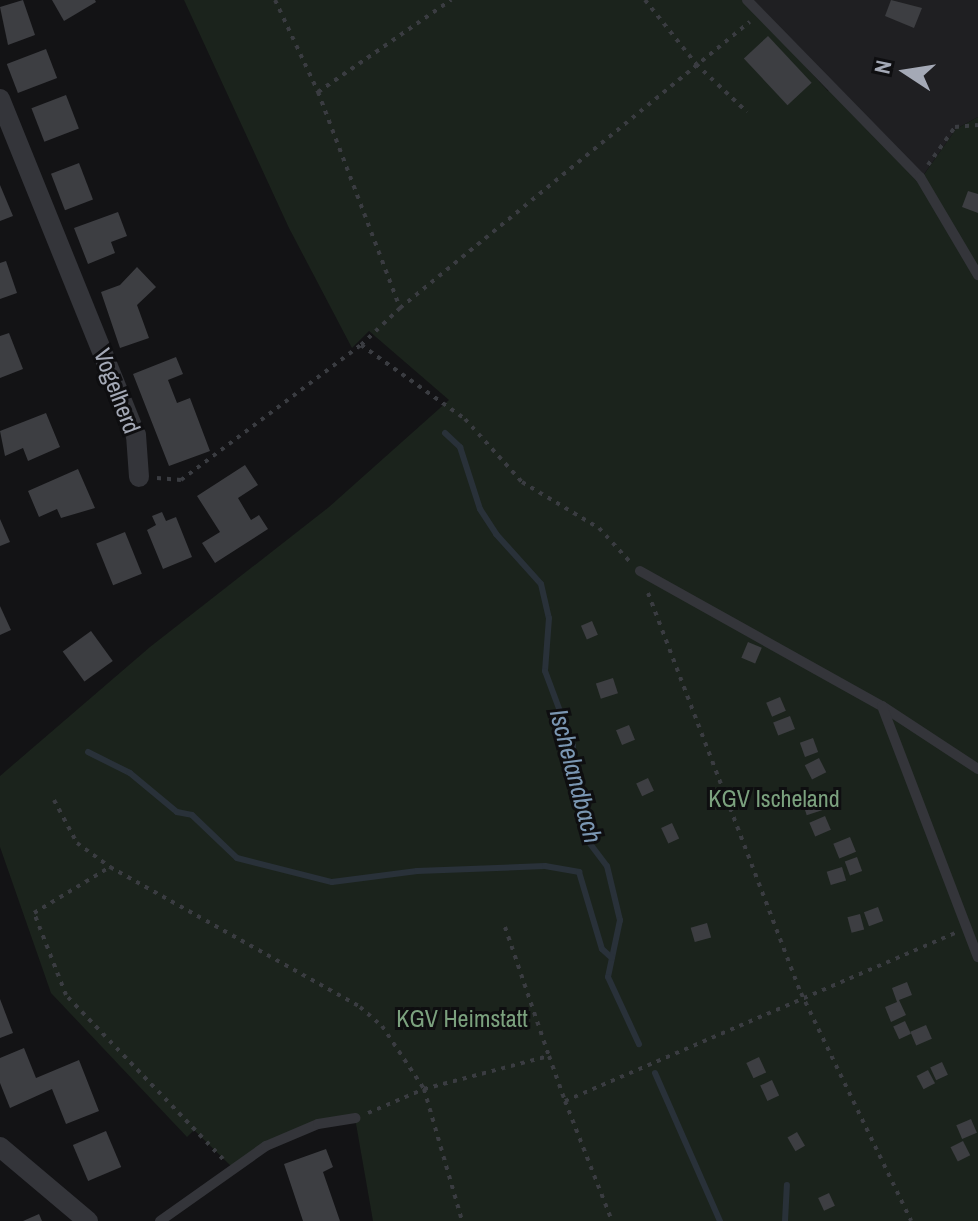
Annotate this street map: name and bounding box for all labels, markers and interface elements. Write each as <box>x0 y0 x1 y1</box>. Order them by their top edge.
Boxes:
north arrow <box>866 32 946 112</box>
text: N <box>866 58 899 77</box>
street label: Vogelherd <box>88 344 146 438</box>
water label: Ischelandbach <box>543 706 609 846</box>
park label: KGV Ischeland <box>708 785 840 813</box>
park label: KGV Heimstatt <box>396 1005 528 1033</box>

